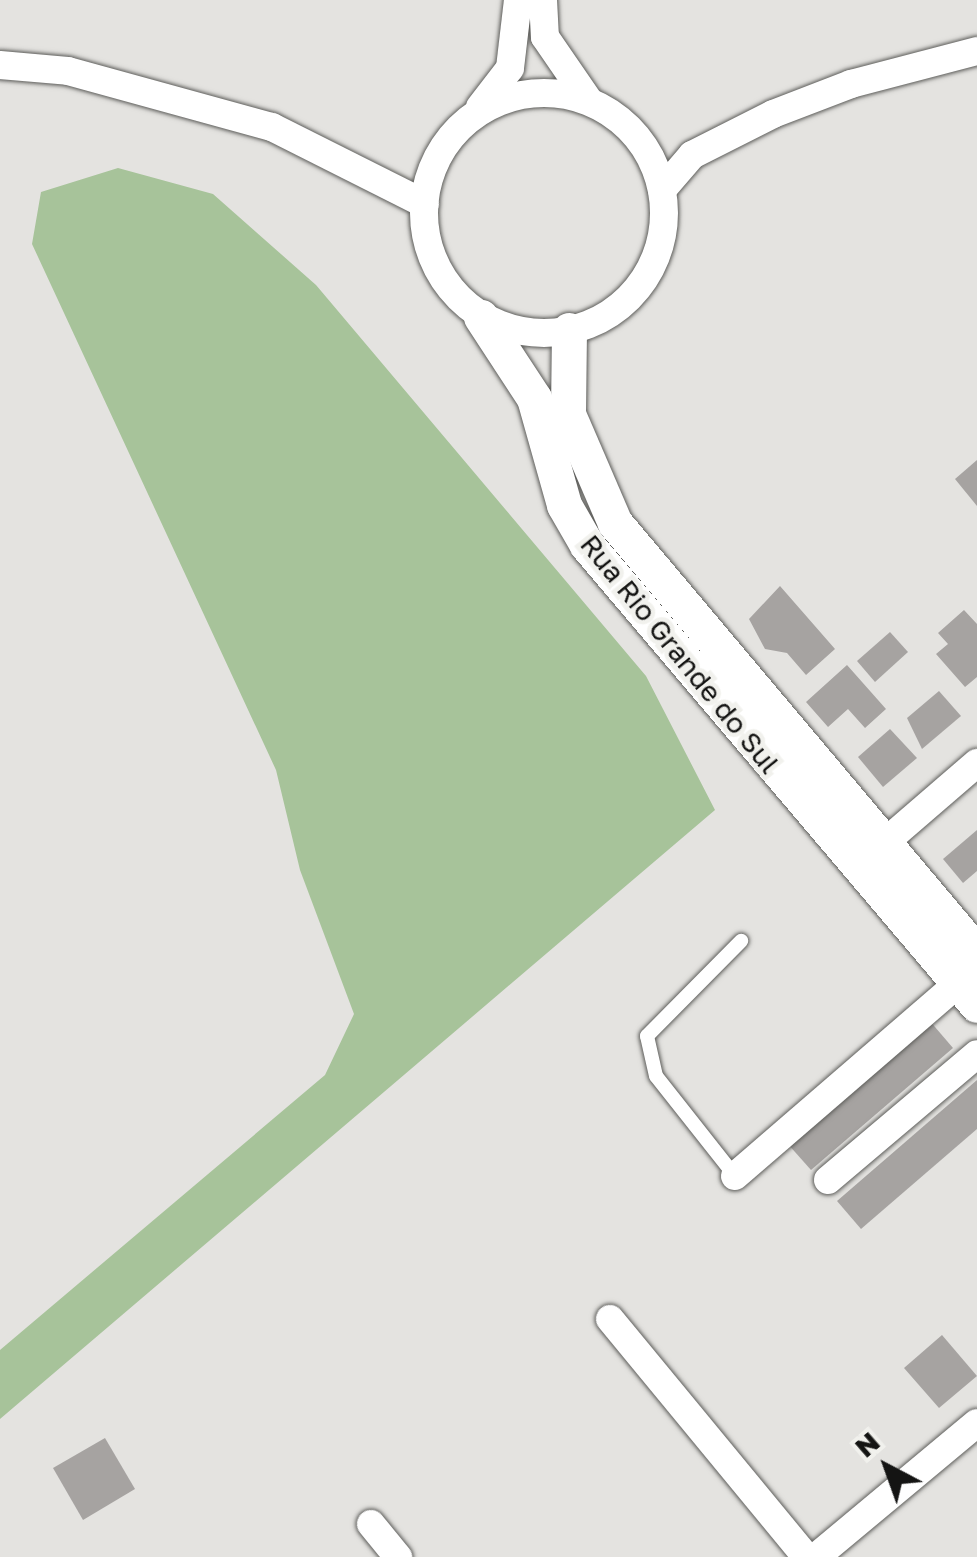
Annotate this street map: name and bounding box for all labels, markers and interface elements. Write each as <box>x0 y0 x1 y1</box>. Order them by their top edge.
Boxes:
street label: Rua Rio Grande do Sul <box>573 528 787 780</box>
north arrow <box>837 1417 937 1517</box>
text: N <box>848 1425 886 1463</box>

